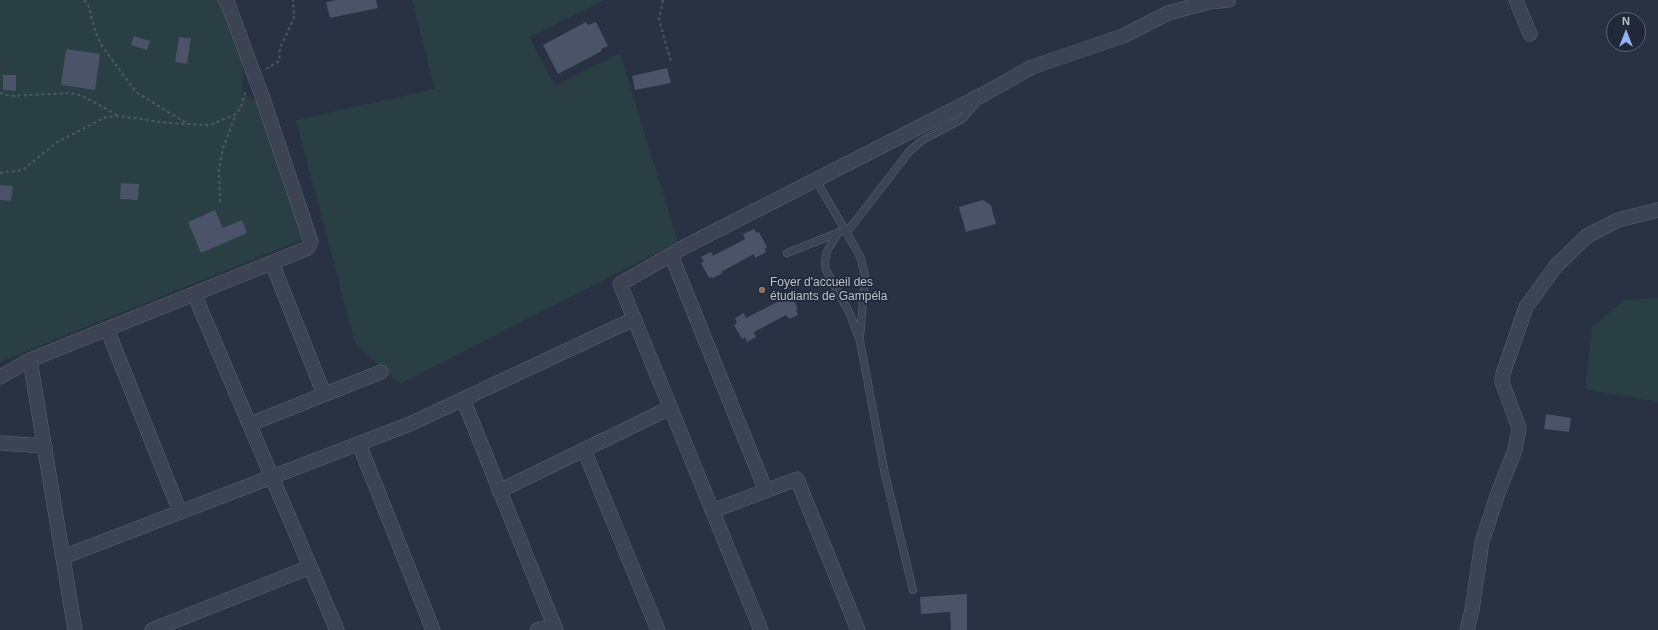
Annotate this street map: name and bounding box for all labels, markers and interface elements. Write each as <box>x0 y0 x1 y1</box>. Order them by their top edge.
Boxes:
north arrow <box>1606 12 1646 52</box>
text: N <box>1622 15 1630 27</box>
place label: Foyer d'accueil des étudiants de Gampéla <box>770 276 887 304</box>
marker: Foyer d'accueil des étudiants de Gampéla <box>757 285 767 295</box>

